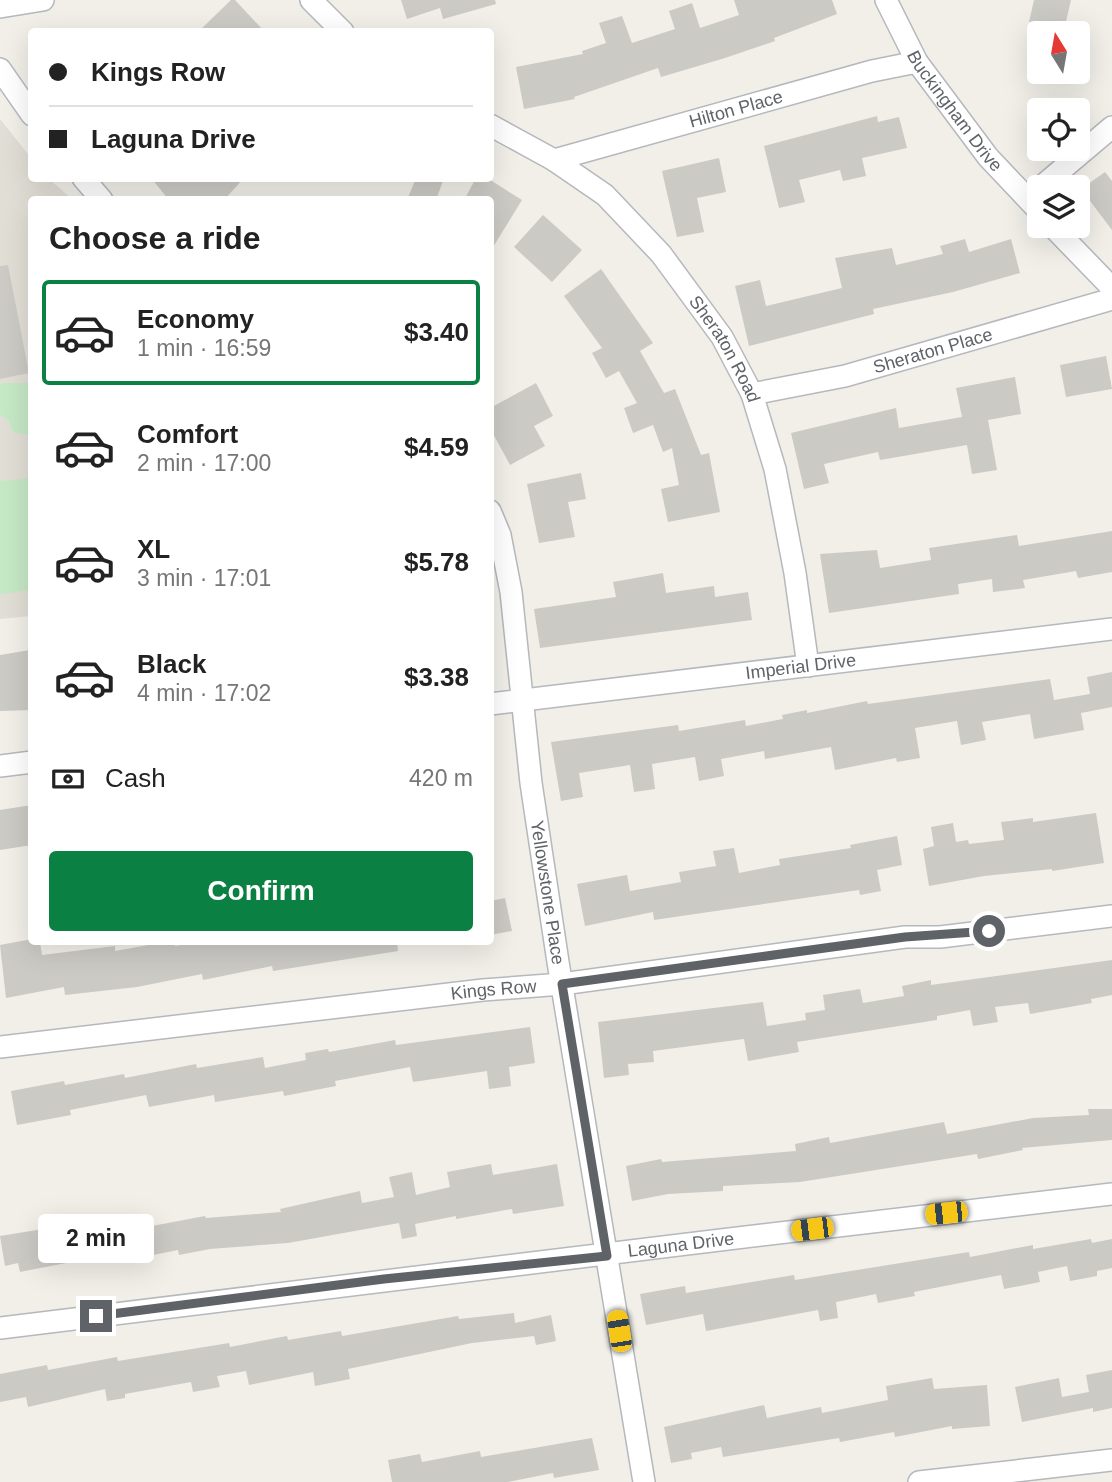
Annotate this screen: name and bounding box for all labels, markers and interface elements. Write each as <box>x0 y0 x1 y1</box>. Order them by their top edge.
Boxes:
north arrow <box>1027 21 1090 84</box>
map controls <box>1027 21 1090 238</box>
street label: Buckingham Drive <box>903 47 1006 176</box>
text: Kings Row <box>91 57 225 87</box>
street label: Hilton Place <box>687 86 785 132</box>
button: locate <box>1027 98 1090 161</box>
text: Laguna Drive <box>91 124 256 154</box>
button: layers <box>1027 175 1090 238</box>
text: Choose a ride <box>49 220 261 256</box>
street label: Sheraton Road <box>685 292 764 405</box>
icon: car <box>53 301 116 364</box>
text: Economy <box>137 304 254 334</box>
text: $3.40 <box>404 317 469 347</box>
street label: Sheraton Place <box>871 324 995 377</box>
text: 1 min · 16:59 <box>137 335 271 361</box>
icon: car <box>53 416 116 479</box>
text: Comfort <box>137 419 238 449</box>
text: $4.59 <box>404 432 469 462</box>
text: 2 min · 17:00 <box>137 450 271 476</box>
icon: car <box>53 531 116 594</box>
text: XL <box>137 534 170 564</box>
text: $5.78 <box>404 547 469 577</box>
text: 3 min · 17:01 <box>137 565 271 591</box>
icon: car <box>53 646 116 709</box>
text: Black <box>137 649 206 679</box>
street label: Imperial Drive <box>744 650 857 683</box>
text: $3.38 <box>404 662 469 692</box>
text: 4 min · 17:02 <box>137 680 271 706</box>
icon: cash <box>49 760 87 798</box>
text: Cash <box>105 763 166 793</box>
text: 420 m <box>409 765 473 791</box>
street label: Yellowstone Place <box>527 819 568 966</box>
button: Confirm <box>49 851 473 931</box>
route start <box>973 915 1005 947</box>
street label: Kings Row <box>450 976 538 1004</box>
car <box>925 1200 968 1226</box>
callout: 2 min <box>38 1214 154 1264</box>
car <box>790 1216 835 1242</box>
text: 2 min <box>66 1225 126 1251</box>
street label: Laguna Drive <box>627 1228 735 1261</box>
route end <box>80 1300 112 1332</box>
car <box>606 1309 633 1353</box>

